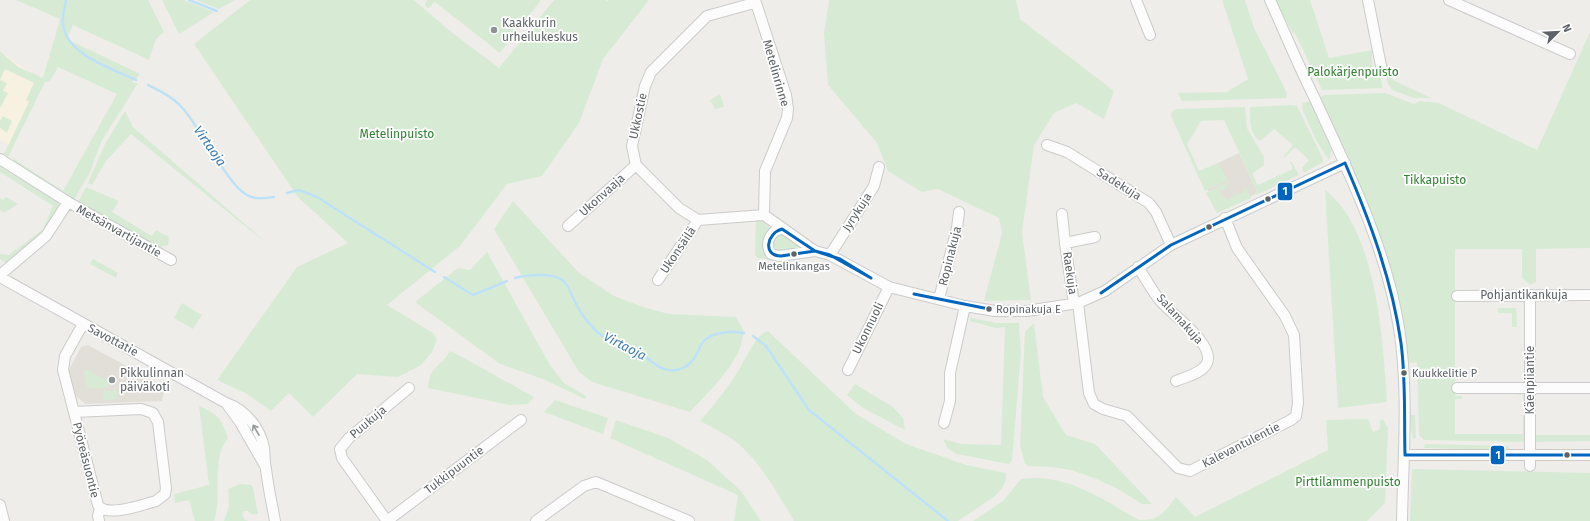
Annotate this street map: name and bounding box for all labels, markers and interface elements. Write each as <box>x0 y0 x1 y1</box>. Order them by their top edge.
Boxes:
north arrow <box>1538 12 1578 52</box>
place label: Kaakkurin urheilukeskus <box>502 16 578 44</box>
text: N <box>1559 22 1574 34</box>
marker: Kaakkurin urheilukeskus <box>489 25 499 35</box>
street label: Metelinrinne <box>760 38 792 108</box>
park label: Palokärjenpuisto <box>1307 65 1399 79</box>
street label: Ukkostie <box>626 92 650 140</box>
water label: Virtaoja <box>191 123 229 169</box>
park label: Metelinpuisto <box>360 127 434 141</box>
street label: Sadekuja <box>1094 165 1144 203</box>
street label: Ukonvaaja <box>576 171 628 219</box>
park label: Tikkapuisto <box>1404 173 1466 187</box>
line badge: 1 <box>1277 182 1293 201</box>
text: 1 <box>1282 185 1288 198</box>
street label: Jyrykuja <box>839 190 875 234</box>
unlabelled marker <box>1263 194 1273 204</box>
street label: Metsänvartijantie <box>74 202 164 260</box>
unlabelled marker <box>1204 222 1214 232</box>
street label: Ukonsäilä <box>657 224 699 276</box>
street label: Ropinakuja <box>936 225 964 287</box>
marker: Metelinkangas <box>789 249 799 259</box>
street label: Raekuja <box>1060 251 1080 295</box>
place label: Metelinkangas <box>758 260 830 273</box>
street label: Pohjantikankuja <box>1480 288 1568 302</box>
street label: Salamakuja <box>1154 291 1206 347</box>
street label: Ukonnuoli <box>849 300 887 356</box>
place label: Ropinakuja E <box>996 303 1061 316</box>
marker: Ropinakuja E <box>984 304 994 314</box>
street label: Savottatie <box>85 321 141 359</box>
water label: Virtaoja <box>601 329 649 363</box>
street label: Käenpiiantie <box>1523 346 1537 414</box>
place label: Pikkulinnan päiväkoti <box>120 366 184 394</box>
place label: Kuukkelitie P <box>1412 367 1478 380</box>
marker: Kuukkelitie P <box>1399 368 1409 378</box>
marker: Pikkulinnan päiväkoti <box>107 375 117 385</box>
street label: Puukuja <box>347 403 389 441</box>
street label: Kalevantulentie <box>1200 419 1282 471</box>
street label: Pyöreäsuontie <box>70 421 102 499</box>
one-way arrow <box>252 424 260 436</box>
street label: Tukkipuuntie <box>422 443 486 497</box>
line badge: 1 <box>1490 445 1505 465</box>
text: 1 <box>1495 449 1501 462</box>
unlabelled marker <box>1562 450 1572 460</box>
park label: Pirttilammenpuisto <box>1295 475 1401 489</box>

